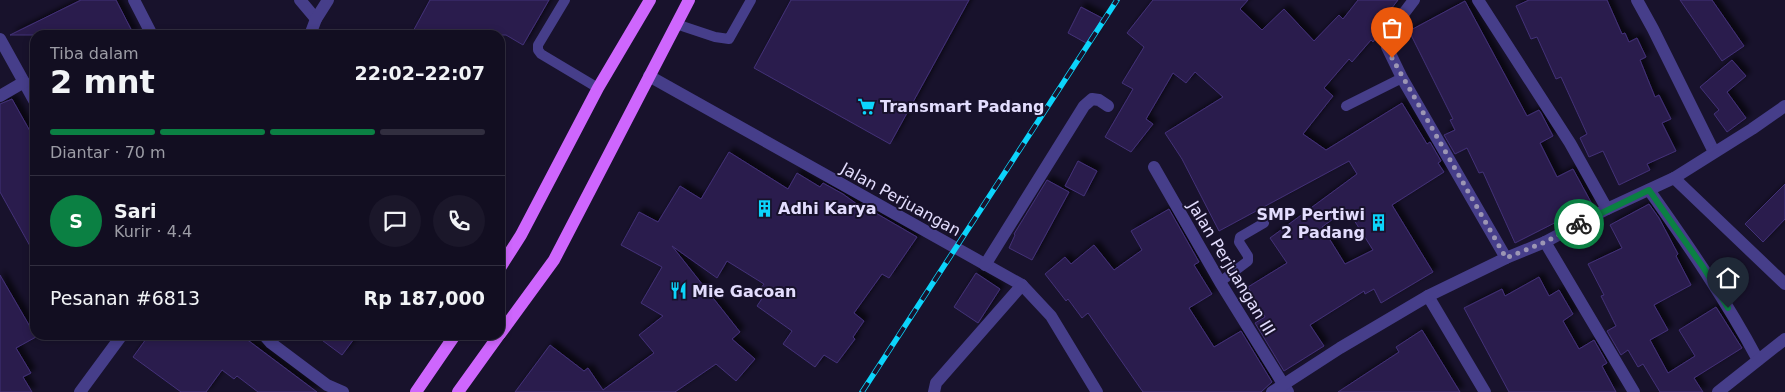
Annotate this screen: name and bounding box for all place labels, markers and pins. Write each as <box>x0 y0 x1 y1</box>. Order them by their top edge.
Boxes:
pin <box>1371 7 1413 58</box>
supermarket icon: Transmart Padang <box>856 96 876 116</box>
place label: Transmart Padang <box>880 97 1045 116</box>
building icon: Adhi Karya <box>754 198 774 218</box>
place label: Adhi Karya <box>778 199 877 218</box>
place label: SMP Pertiwi 2 Padang <box>1256 205 1365 242</box>
building icon: SMP Pertiwi 2 Padang <box>1369 213 1389 233</box>
pin <box>1707 257 1749 308</box>
restaurant icon: Mie Gacoan <box>668 281 688 301</box>
place label: Mie Gacoan <box>692 282 796 301</box>

